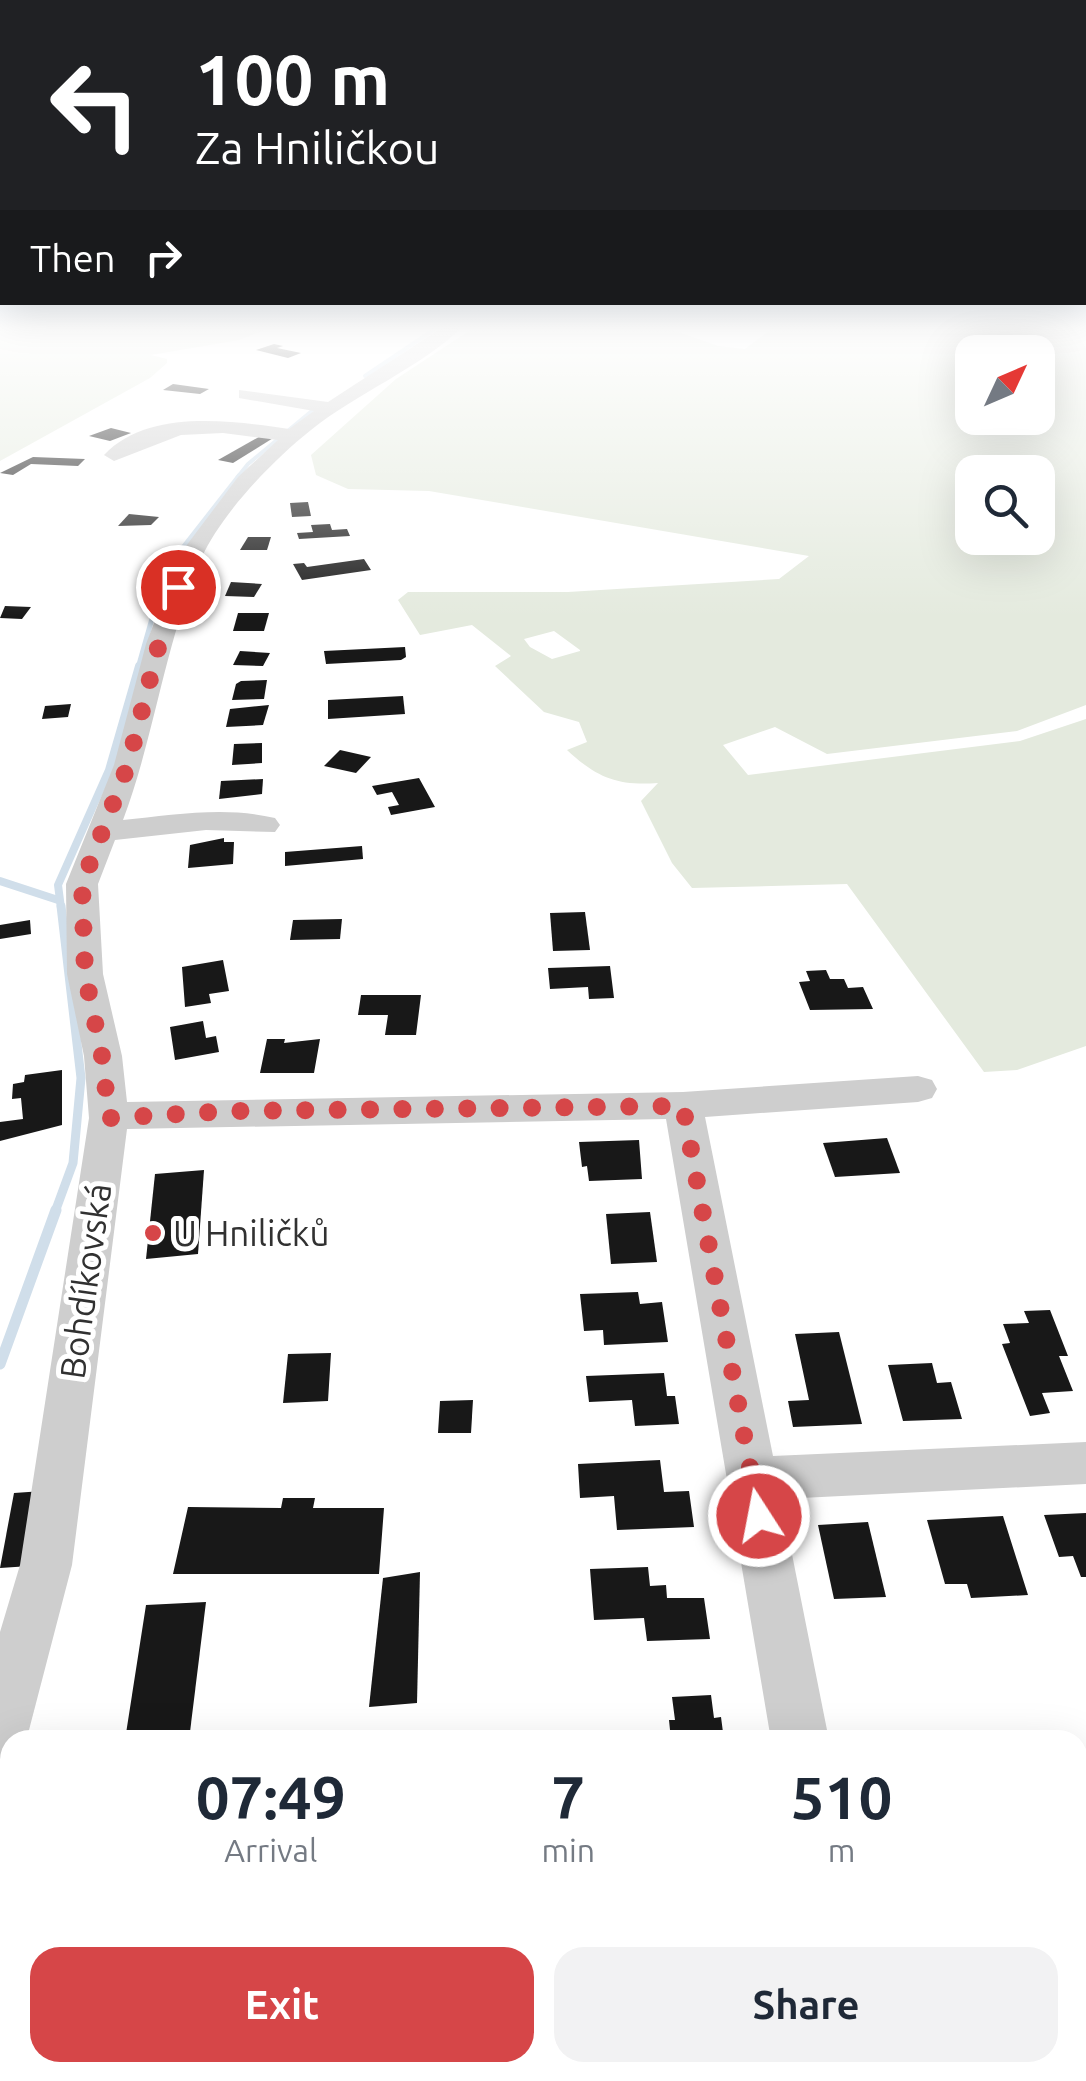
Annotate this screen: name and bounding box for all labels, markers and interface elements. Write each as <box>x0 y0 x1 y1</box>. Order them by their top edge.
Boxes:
icon: left <box>30 40 160 170</box>
text: 100 m <box>195 40 390 118</box>
text: Za Hniličkou <box>195 122 439 173</box>
icon: right <box>136 230 191 285</box>
text: Then <box>30 237 116 279</box>
north arrow <box>955 335 1055 435</box>
map controls <box>955 335 1055 555</box>
button: search <box>955 455 1055 555</box>
pin <box>136 545 221 630</box>
icon: arrive <box>151 560 206 615</box>
street label: Bohdíkovská <box>51 1181 119 1381</box>
place label: U Hniličků <box>173 1213 329 1253</box>
marker: U Hniličků <box>142 1222 164 1244</box>
position arrow <box>707 1464 811 1568</box>
text: 07:49 <box>196 1763 346 1830</box>
text: 7 <box>551 1763 585 1830</box>
text: 510 <box>791 1763 892 1830</box>
text: Arrival <box>224 1832 317 1868</box>
text: min <box>541 1832 595 1868</box>
text: m <box>828 1832 855 1868</box>
button: Exit <box>30 1947 534 2062</box>
button: Share <box>554 1947 1058 2062</box>

